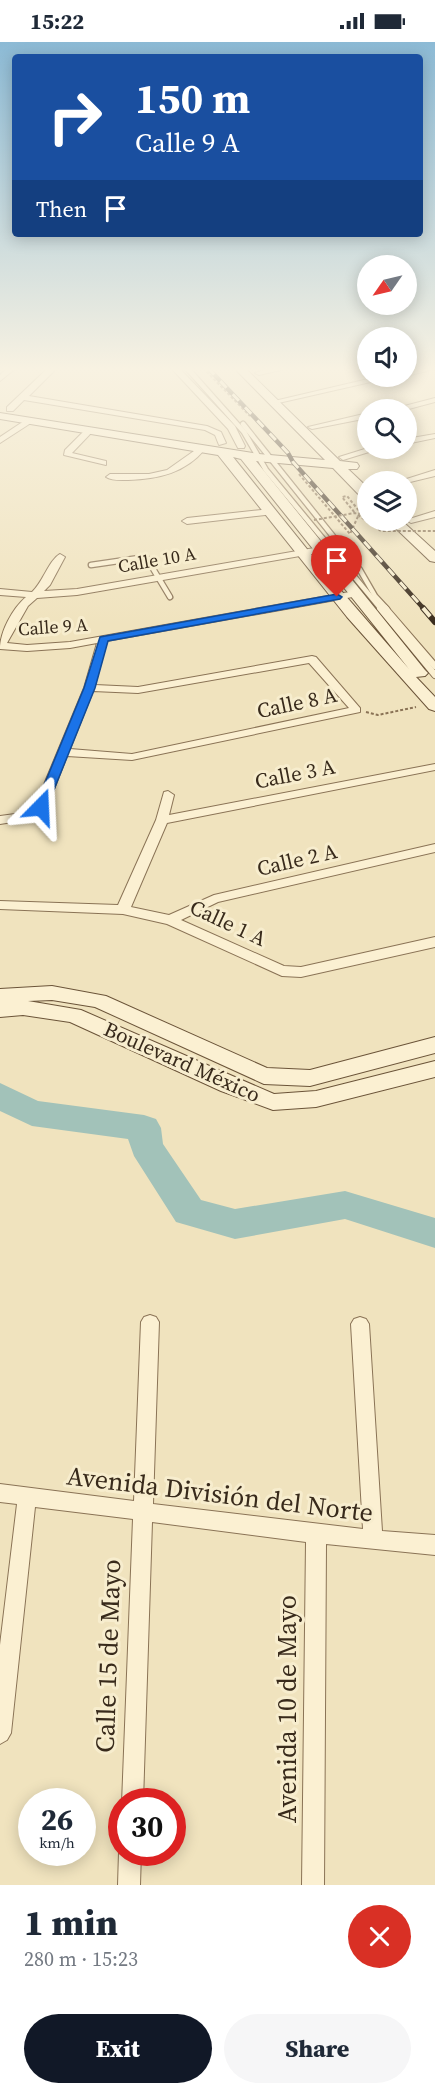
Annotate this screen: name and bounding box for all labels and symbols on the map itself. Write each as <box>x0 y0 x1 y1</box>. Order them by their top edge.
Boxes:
north arrow <box>357 255 417 315</box>
pin <box>311 535 362 597</box>
street label: Calle 10 A <box>116 540 198 579</box>
street label: Calle 9 A <box>17 612 89 641</box>
street label: Calle 8 A <box>254 680 340 725</box>
street label: Calle 3 A <box>252 752 338 796</box>
position arrow <box>9 775 73 839</box>
street label: Calle 2 A <box>254 836 340 883</box>
street label: Calle 1 A <box>185 892 271 953</box>
street label: Boulevard México <box>99 1014 265 1109</box>
street label: Avenida División del Norte <box>65 1457 375 1531</box>
street label: Calle 15 de Mayo <box>87 1559 129 1753</box>
street label: Avenida 10 de Mayo <box>269 1595 305 1823</box>
speed limit sign: 30 <box>108 1788 186 1866</box>

